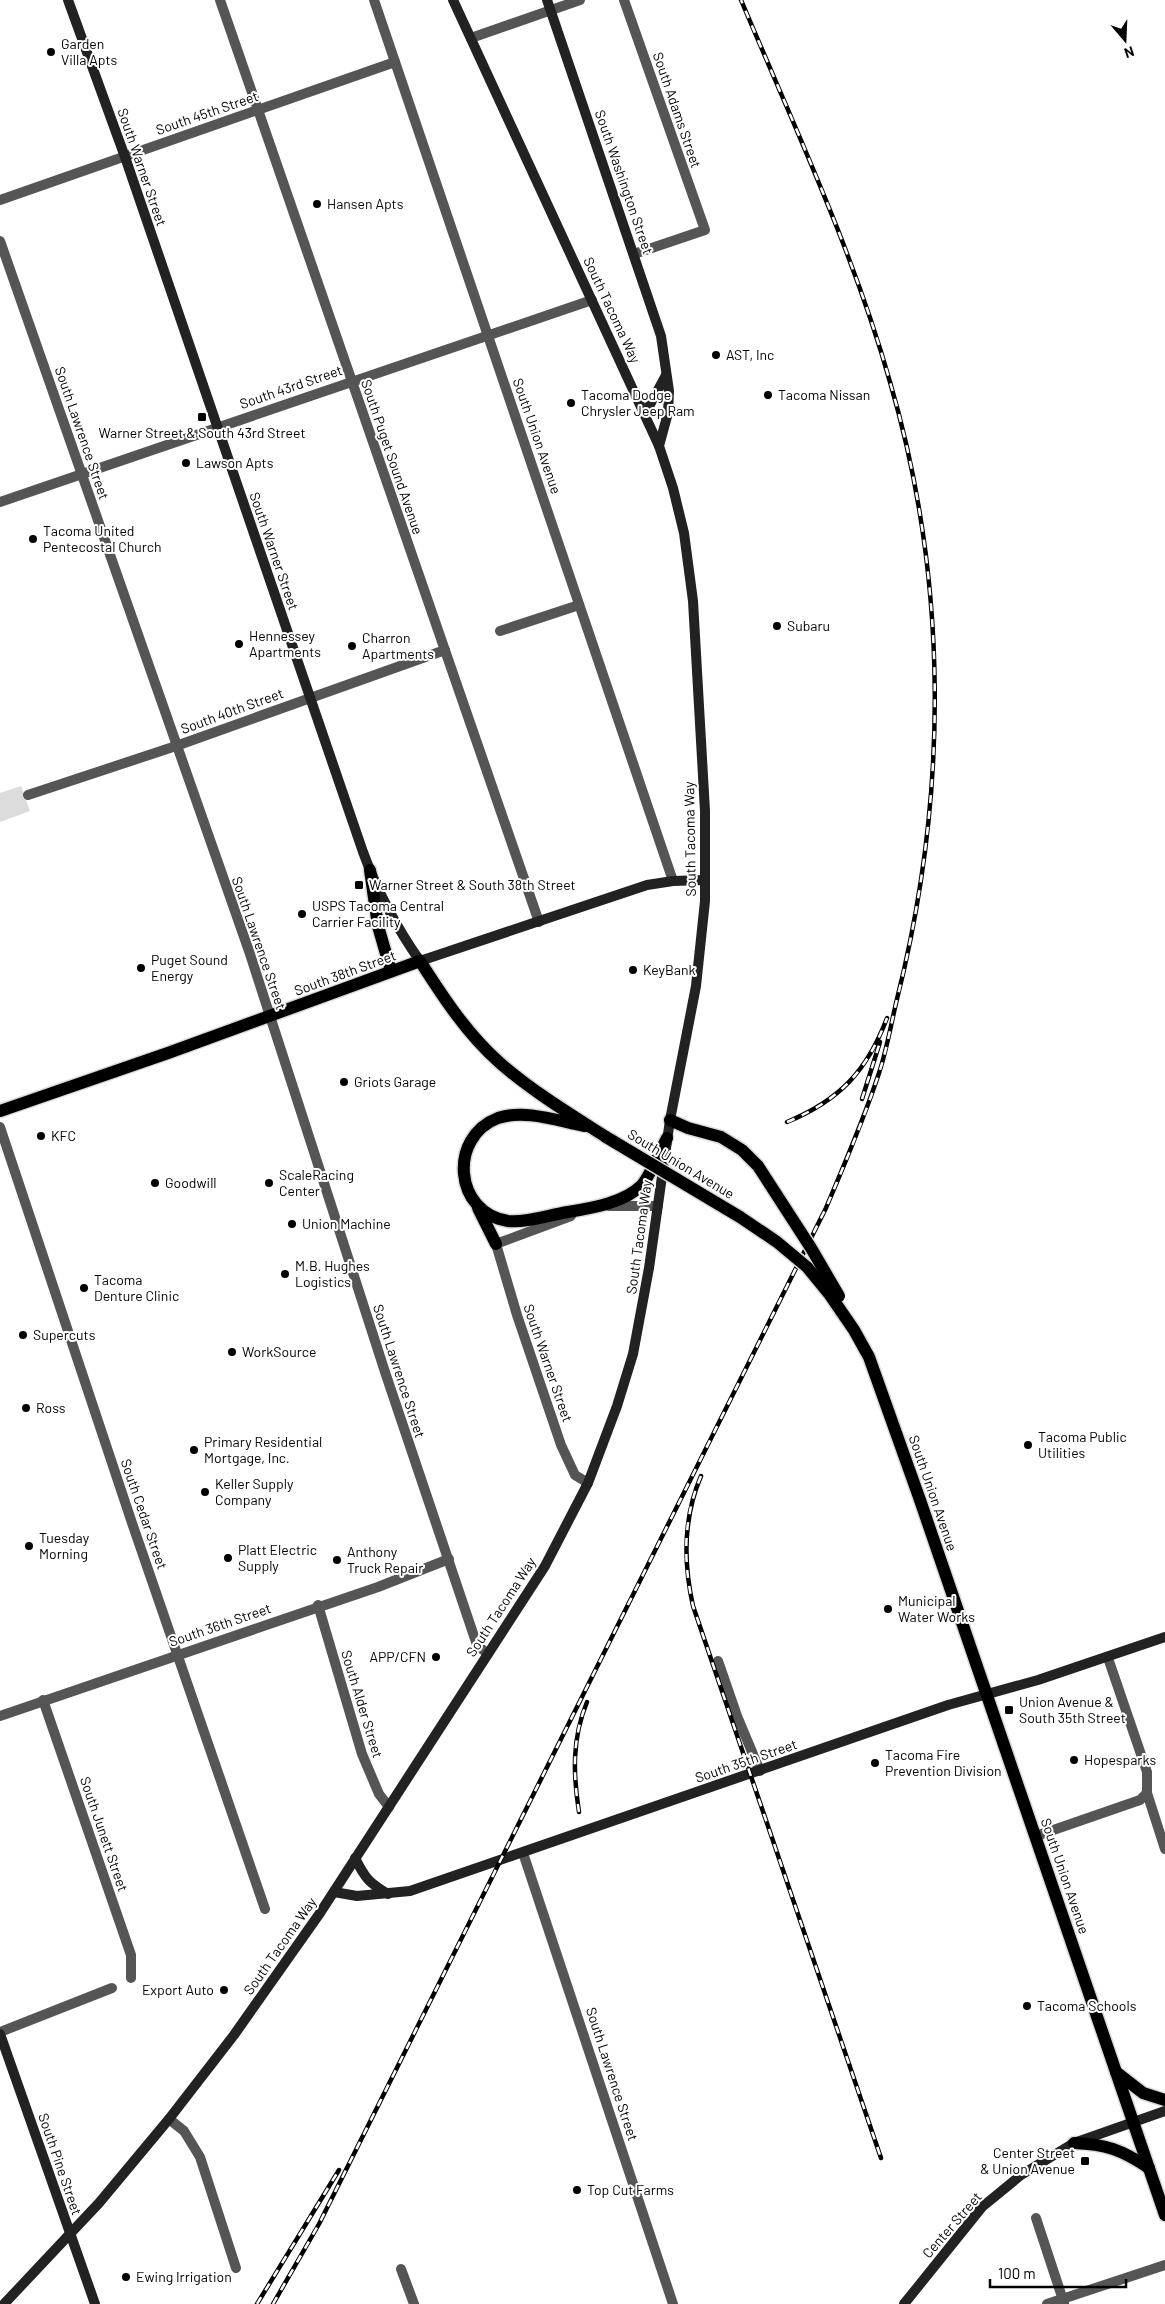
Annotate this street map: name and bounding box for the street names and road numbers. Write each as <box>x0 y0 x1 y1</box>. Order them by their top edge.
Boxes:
street label: South Adams Street <box>650 50 705 170</box>
street label: South 45th Street <box>153 87 260 138</box>
street label: South Warner Street <box>114 106 171 228</box>
street label: South Washington Street <box>592 107 657 256</box>
street label: South Tacoma Way <box>580 254 645 366</box>
street label: South 43rd Street <box>237 361 344 412</box>
street label: South Lawrence Street <box>52 364 113 502</box>
street label: South Union Avenue <box>510 376 565 496</box>
street label: South Puget Sound Avenue <box>358 377 427 537</box>
street label: South Warner Street <box>246 490 303 612</box>
street label: South 40th Street <box>178 684 286 737</box>
street label: South Tacoma Way <box>680 781 699 897</box>
street label: South Lawrence Street <box>229 874 290 1012</box>
street label: South 38th Street <box>292 946 398 999</box>
street label: South Union Avenue <box>625 1125 738 1202</box>
street label: South Tacoma Way <box>622 1178 655 1295</box>
street label: South Lawrence Street <box>370 1302 429 1440</box>
street label: South Warner Street <box>520 1302 577 1424</box>
street label: South Union Avenue <box>906 1433 961 1553</box>
street label: South Cedar Street <box>118 1456 171 1571</box>
street label: South Tacoma Way <box>462 1553 539 1660</box>
street label: South 36th Street <box>167 1599 273 1650</box>
street label: South Alder Street <box>338 1648 387 1760</box>
street label: South 35th Street <box>693 1735 799 1786</box>
street label: South Junett Street <box>77 1774 132 1894</box>
street label: South Union Avenue <box>1038 1816 1093 1936</box>
street label: South Tacoma Way <box>240 1893 320 1998</box>
street label: South Lawrence Street <box>583 2005 642 2143</box>
street label: South Pine Street <box>35 2111 86 2217</box>
street label: Center Street <box>918 2188 985 2261</box>

